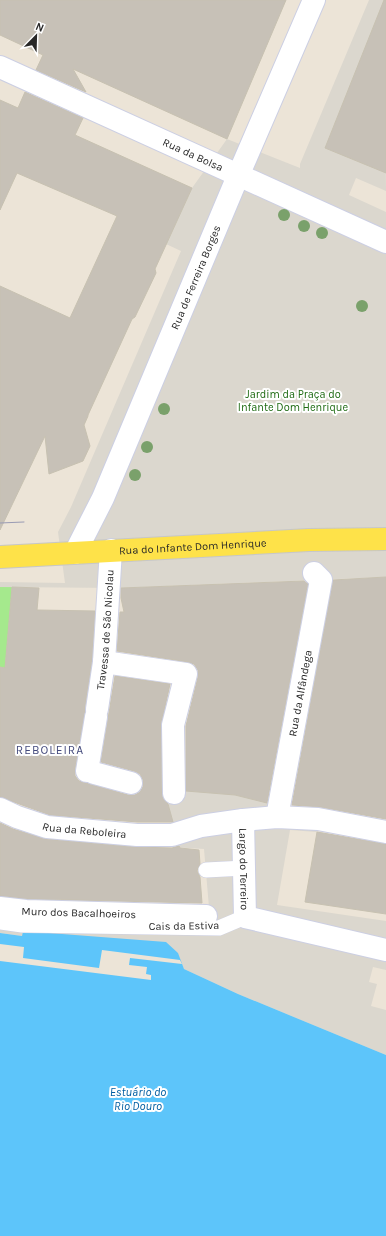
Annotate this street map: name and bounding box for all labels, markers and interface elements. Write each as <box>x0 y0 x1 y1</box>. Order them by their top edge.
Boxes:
north arrow <box>16 16 56 56</box>
text: N <box>34 20 46 35</box>
street label: Rua da Bolsa <box>161 135 225 174</box>
street label: Rua de Ferreira Borges <box>168 223 223 331</box>
park label: Jardim da Praça do Infante Dom Henrique <box>238 388 349 414</box>
street label: Rua do Infante Dom Henrique <box>119 536 267 557</box>
street label: Travessa de São Nicolau <box>93 569 116 691</box>
street label: Rua da Alfândega <box>286 649 314 737</box>
district label: REBOLEIRA <box>16 743 84 757</box>
street label: Rua da Reboleira <box>41 819 127 841</box>
street label: Largo do Terreiro <box>237 828 251 910</box>
street label: Muro dos Bacalhoeiros <box>21 904 137 921</box>
street label: Cais da Estiva <box>149 919 219 933</box>
water label: Estuário do Rio Douro <box>110 1085 166 1113</box>

